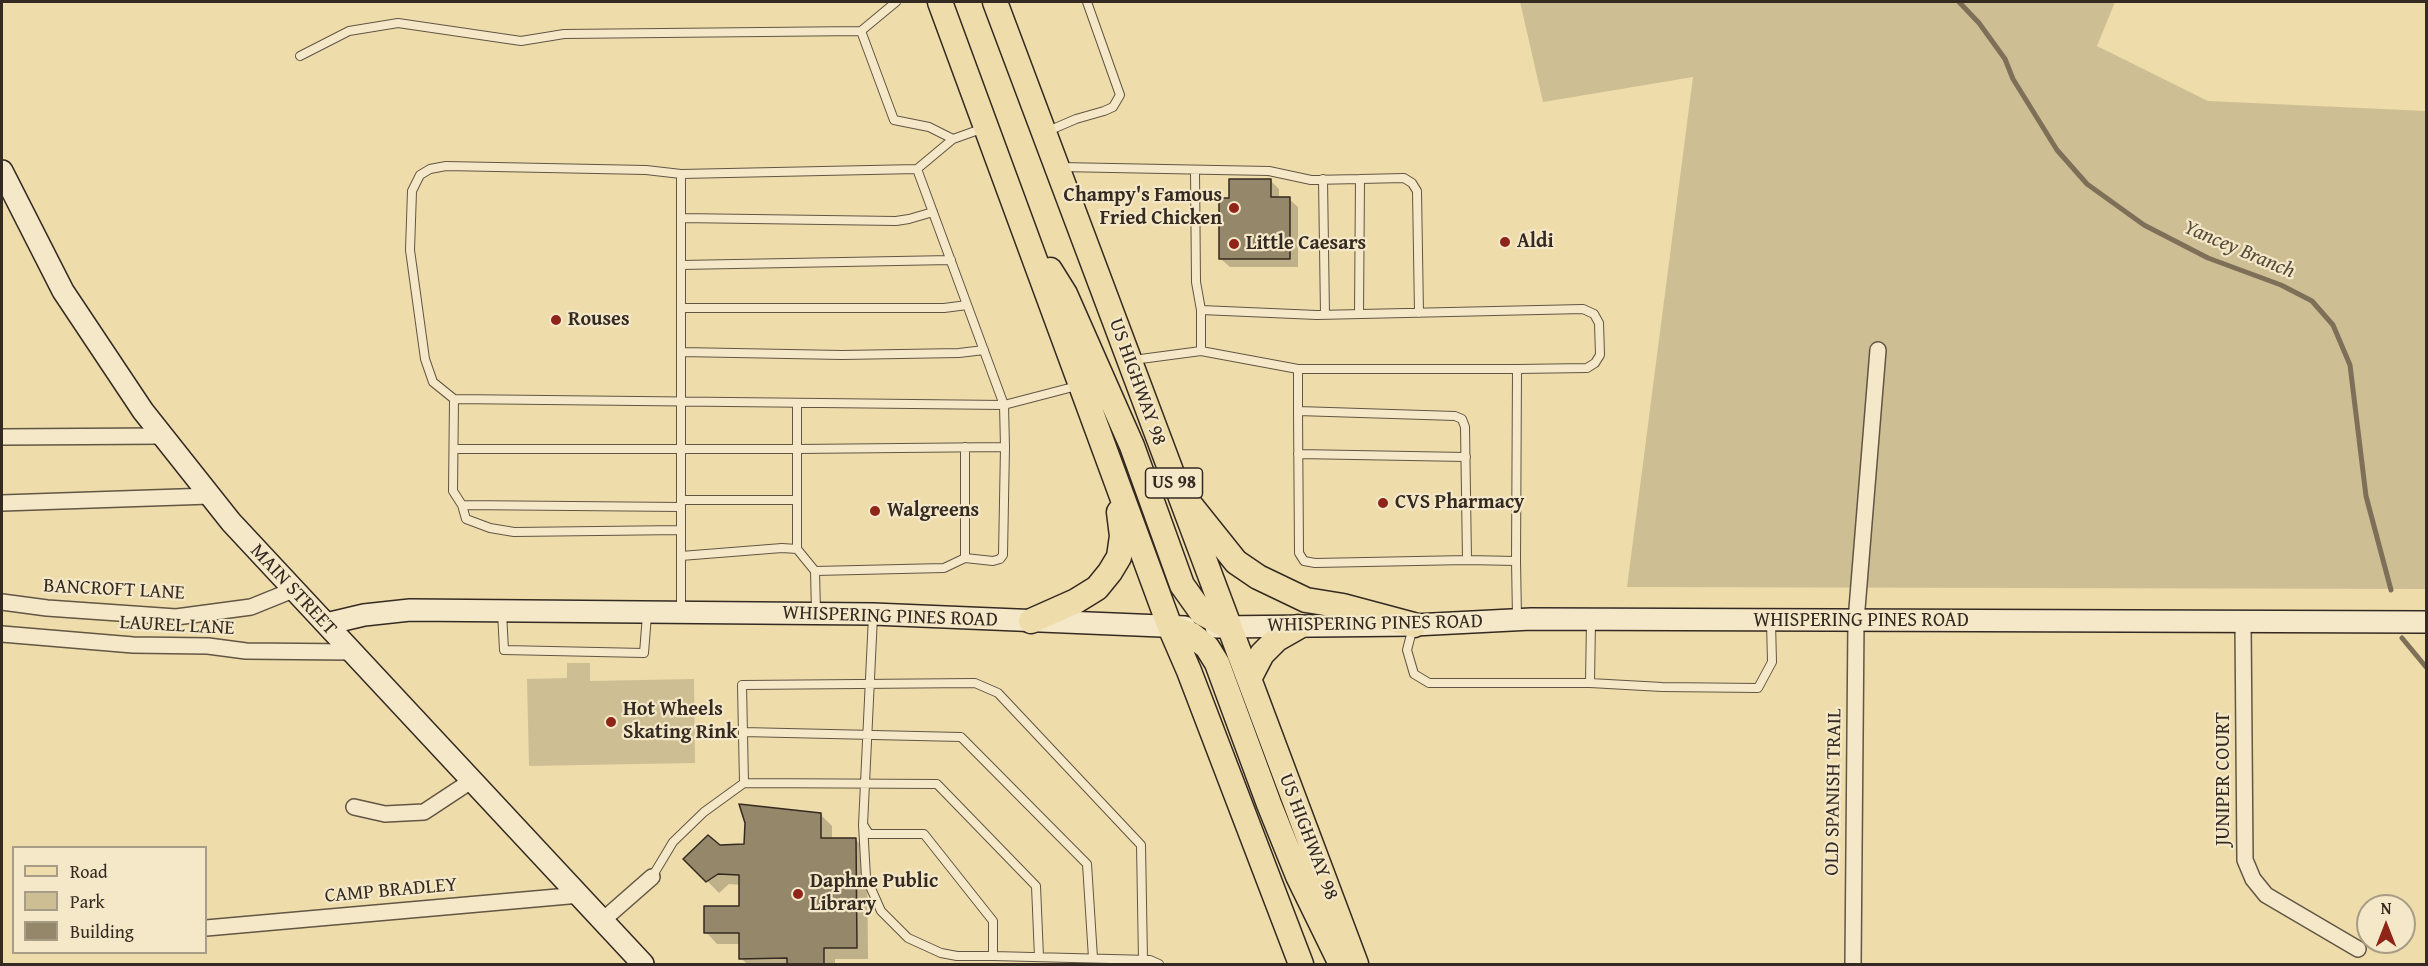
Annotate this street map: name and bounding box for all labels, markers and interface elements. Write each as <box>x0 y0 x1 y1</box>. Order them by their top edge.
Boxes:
place label: Champy's Famous Fried Chicken <box>1064 184 1222 231</box>
marker: Champy's Famous Fried Chicken <box>1227 201 1241 215</box>
water label: Yancey Branch <box>2180 215 2298 285</box>
place label: Aldi <box>1517 230 1554 254</box>
place label: Little Caesars <box>1246 232 1366 256</box>
marker: Aldi <box>1498 235 1512 249</box>
marker: Little Caesars <box>1227 237 1241 251</box>
place label: Rouses <box>568 308 630 332</box>
marker: Rouses <box>549 313 563 327</box>
street label: US HIGHWAY 98 <box>1103 315 1171 449</box>
road number: US 98 <box>1146 468 1202 498</box>
place label: CVS Pharmacy <box>1395 491 1524 515</box>
marker: CVS Pharmacy <box>1376 496 1390 510</box>
place label: Walgreens <box>887 499 979 523</box>
marker: Walgreens <box>868 504 882 518</box>
street label: MAIN STREET <box>245 539 341 641</box>
street label: BANCROFT LANE <box>43 574 185 606</box>
street label: WHISPERING PINES ROAD <box>782 601 998 633</box>
street label: WHISPERING PINES ROAD <box>1753 609 1969 633</box>
street label: WHISPERING PINES ROAD <box>1267 610 1483 638</box>
street label: LAUREL LANE <box>119 611 235 641</box>
place label: Hot Wheels Skating Rink <box>623 698 737 745</box>
street label: OLD SPANISH TRAIL <box>1821 708 1847 876</box>
street label: JUNIPER COURT <box>2212 712 2236 846</box>
marker: Hot Wheels Skating Rink <box>604 715 618 729</box>
street label: US HIGHWAY 98 <box>1273 770 1343 904</box>
legend <box>12 846 207 954</box>
text: Road <box>70 858 108 885</box>
place label: Daphne Public Library <box>810 870 938 917</box>
street label: CAMP BRADLEY <box>324 873 458 909</box>
marker: Daphne Public Library <box>791 887 805 901</box>
text: Park <box>70 888 105 915</box>
north arrow <box>2356 894 2416 954</box>
text: N <box>2381 896 2391 920</box>
text: Building <box>70 918 134 945</box>

